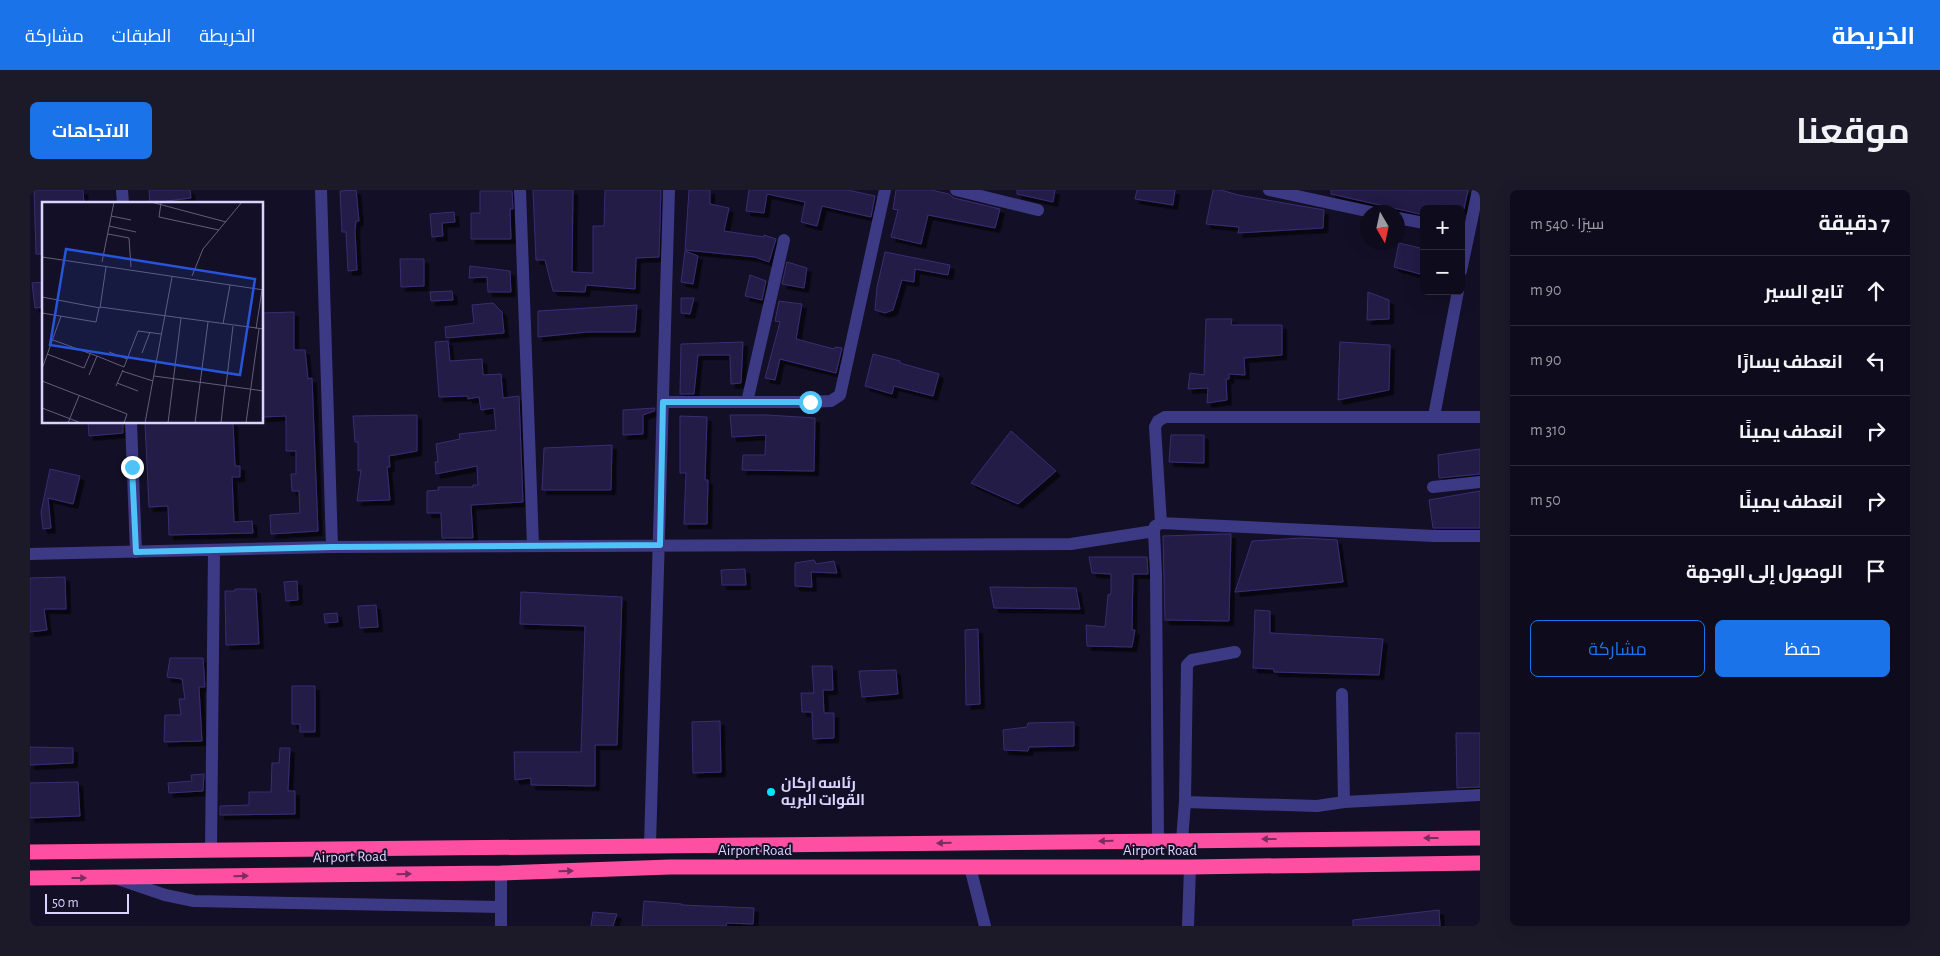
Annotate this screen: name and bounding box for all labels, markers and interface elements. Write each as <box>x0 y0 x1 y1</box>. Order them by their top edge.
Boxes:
text: الخريطة <box>1832 25 1915 49</box>
text: مشاركة <box>25 28 84 46</box>
text: الطبقات <box>112 28 171 46</box>
text: الخريطة <box>199 28 256 46</box>
button: الاتجاهات <box>30 102 152 159</box>
text: موقعنا <box>1796 115 1910 150</box>
inset map <box>42 202 264 424</box>
north arrow <box>1360 205 1405 250</box>
map controls <box>1420 205 1465 295</box>
button: + <box>1420 205 1465 250</box>
text: 7 دقيقة <box>1818 213 1890 234</box>
text: سيرًا · 540 m <box>1530 216 1604 232</box>
button: − <box>1420 250 1465 295</box>
icon: ahead <box>1862 277 1890 305</box>
text: 90 m <box>1530 282 1561 298</box>
text: تابع السير <box>1765 283 1843 302</box>
icon: left <box>1862 347 1890 375</box>
text: 90 m <box>1530 352 1561 368</box>
text: انعطف يسارًا <box>1737 353 1843 372</box>
route start <box>799 391 822 414</box>
icon: right <box>1862 417 1890 445</box>
text: 310 m <box>1530 422 1566 438</box>
text: انعطف يمينًا <box>1739 423 1843 442</box>
route end <box>121 456 144 479</box>
icon: right <box>1862 487 1890 515</box>
text: 50 m <box>1530 492 1561 508</box>
text: انعطف يمينًا <box>1739 493 1843 512</box>
icon: arrive <box>1862 557 1890 585</box>
text: الوصول إلى الوجهة <box>1686 563 1843 582</box>
button: مشاركة <box>1530 620 1705 677</box>
button: حفظ <box>1715 620 1890 677</box>
place label: رئاسه اركان القوات البريه <box>781 776 865 809</box>
marker: رئاسه اركان القوات البريه <box>765 786 777 798</box>
one-way arrow <box>1423 834 1439 842</box>
one-way arrow <box>1261 835 1277 843</box>
one-way arrow <box>1098 837 1114 845</box>
one-way arrow <box>936 839 952 847</box>
street label: Airport Road <box>718 843 792 858</box>
street label: Airport Road <box>1123 843 1197 858</box>
street label: Airport Road <box>313 849 387 865</box>
one-way arrow <box>558 866 574 874</box>
one-way arrow <box>396 870 412 878</box>
one-way arrow <box>233 872 249 880</box>
one-way arrow <box>71 874 87 882</box>
scale bar <box>45 891 129 914</box>
text: 50 m <box>52 896 79 910</box>

